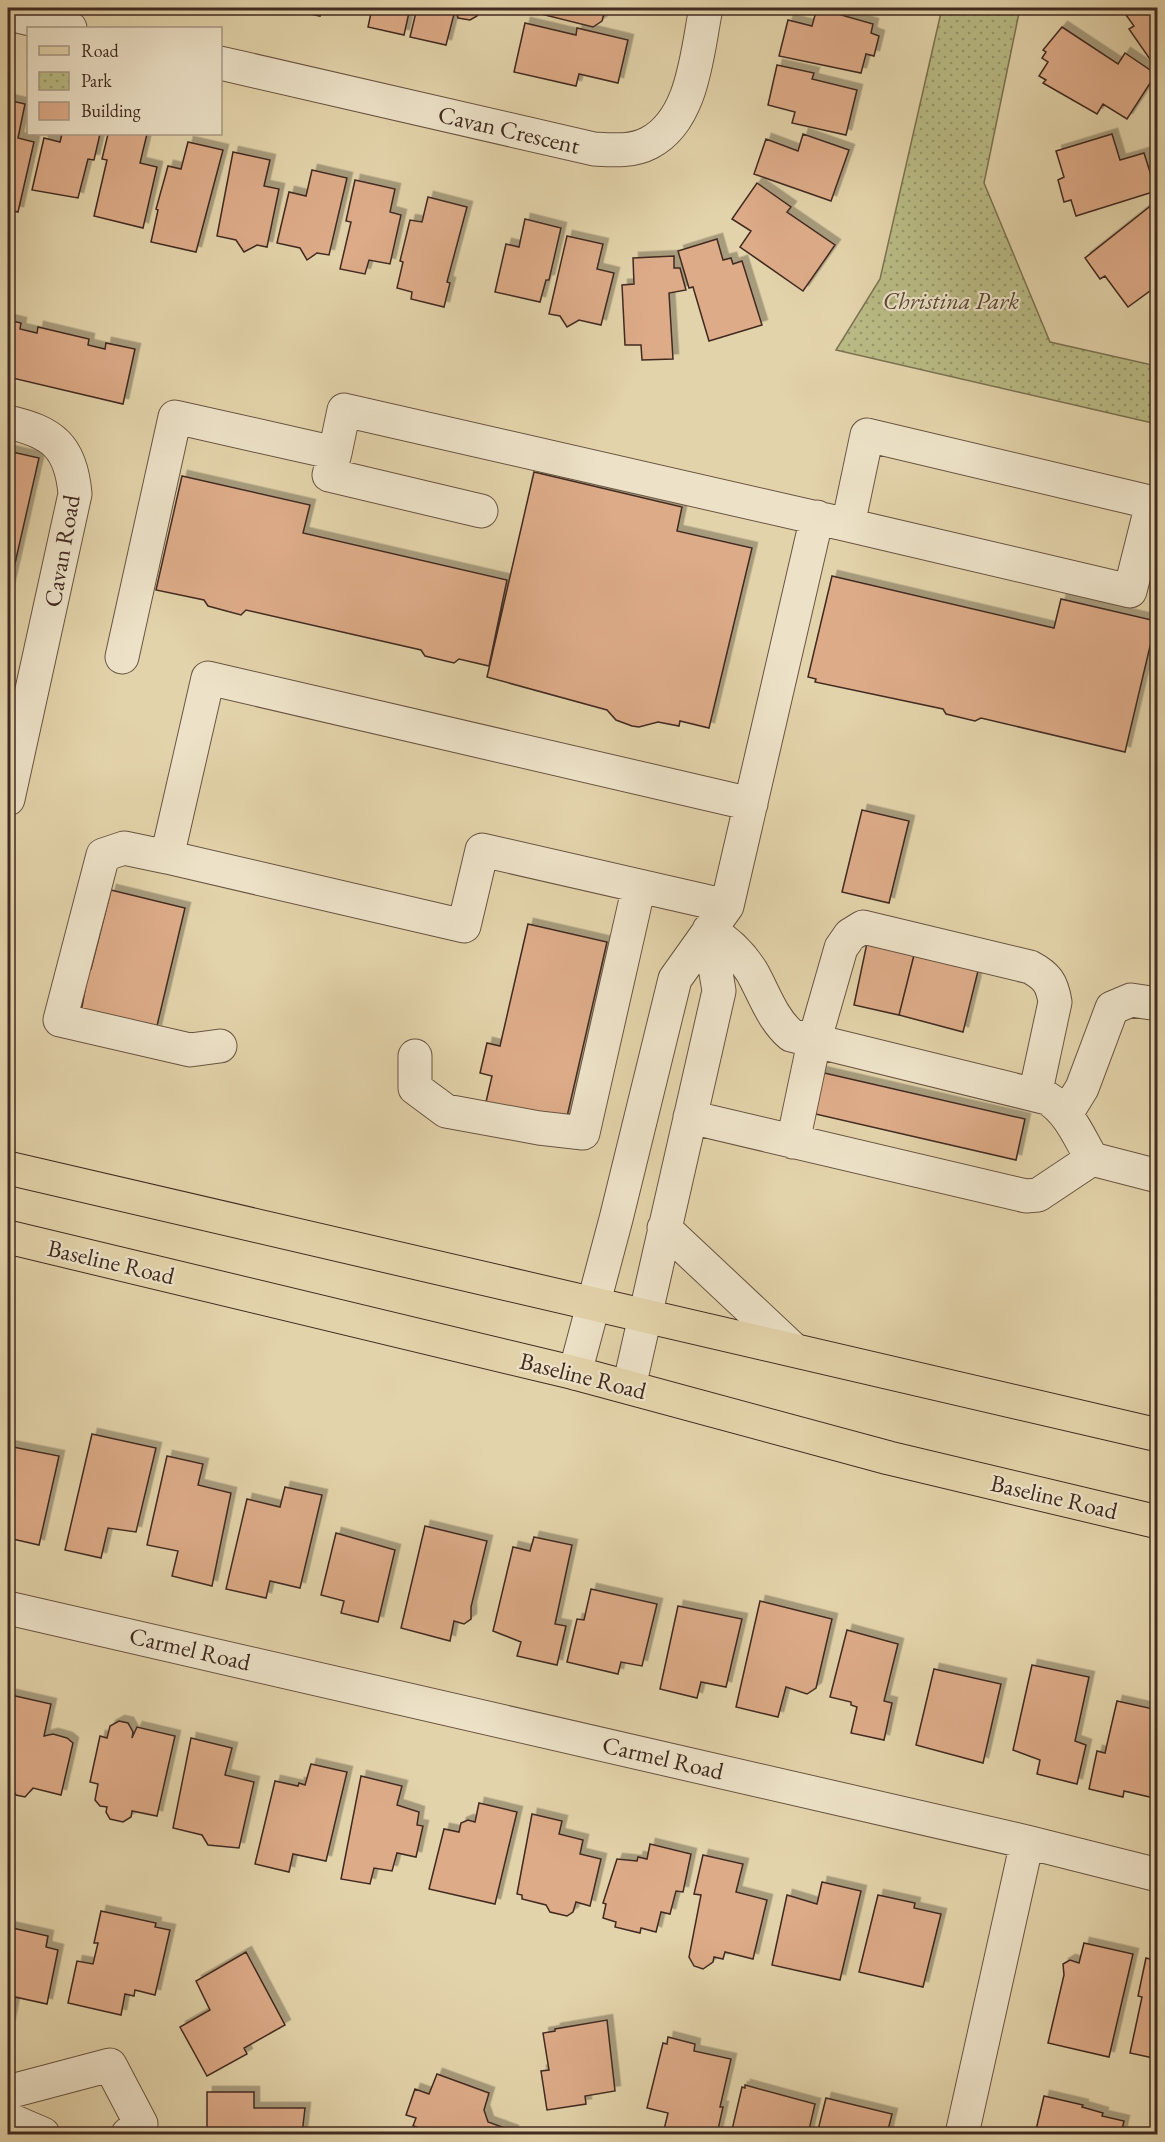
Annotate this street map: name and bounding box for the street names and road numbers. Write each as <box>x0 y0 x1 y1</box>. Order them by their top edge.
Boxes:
street label: Cavan Crescent <box>435 98 583 161</box>
street label: Cavan Road <box>36 491 87 610</box>
street label: Baseline Road <box>45 1232 179 1291</box>
street label: Baseline Road <box>517 1345 651 1406</box>
street label: Baseline Road <box>988 1467 1122 1526</box>
street label: Carmel Road <box>126 1620 255 1678</box>
street label: Carmel Road <box>599 1729 728 1787</box>

